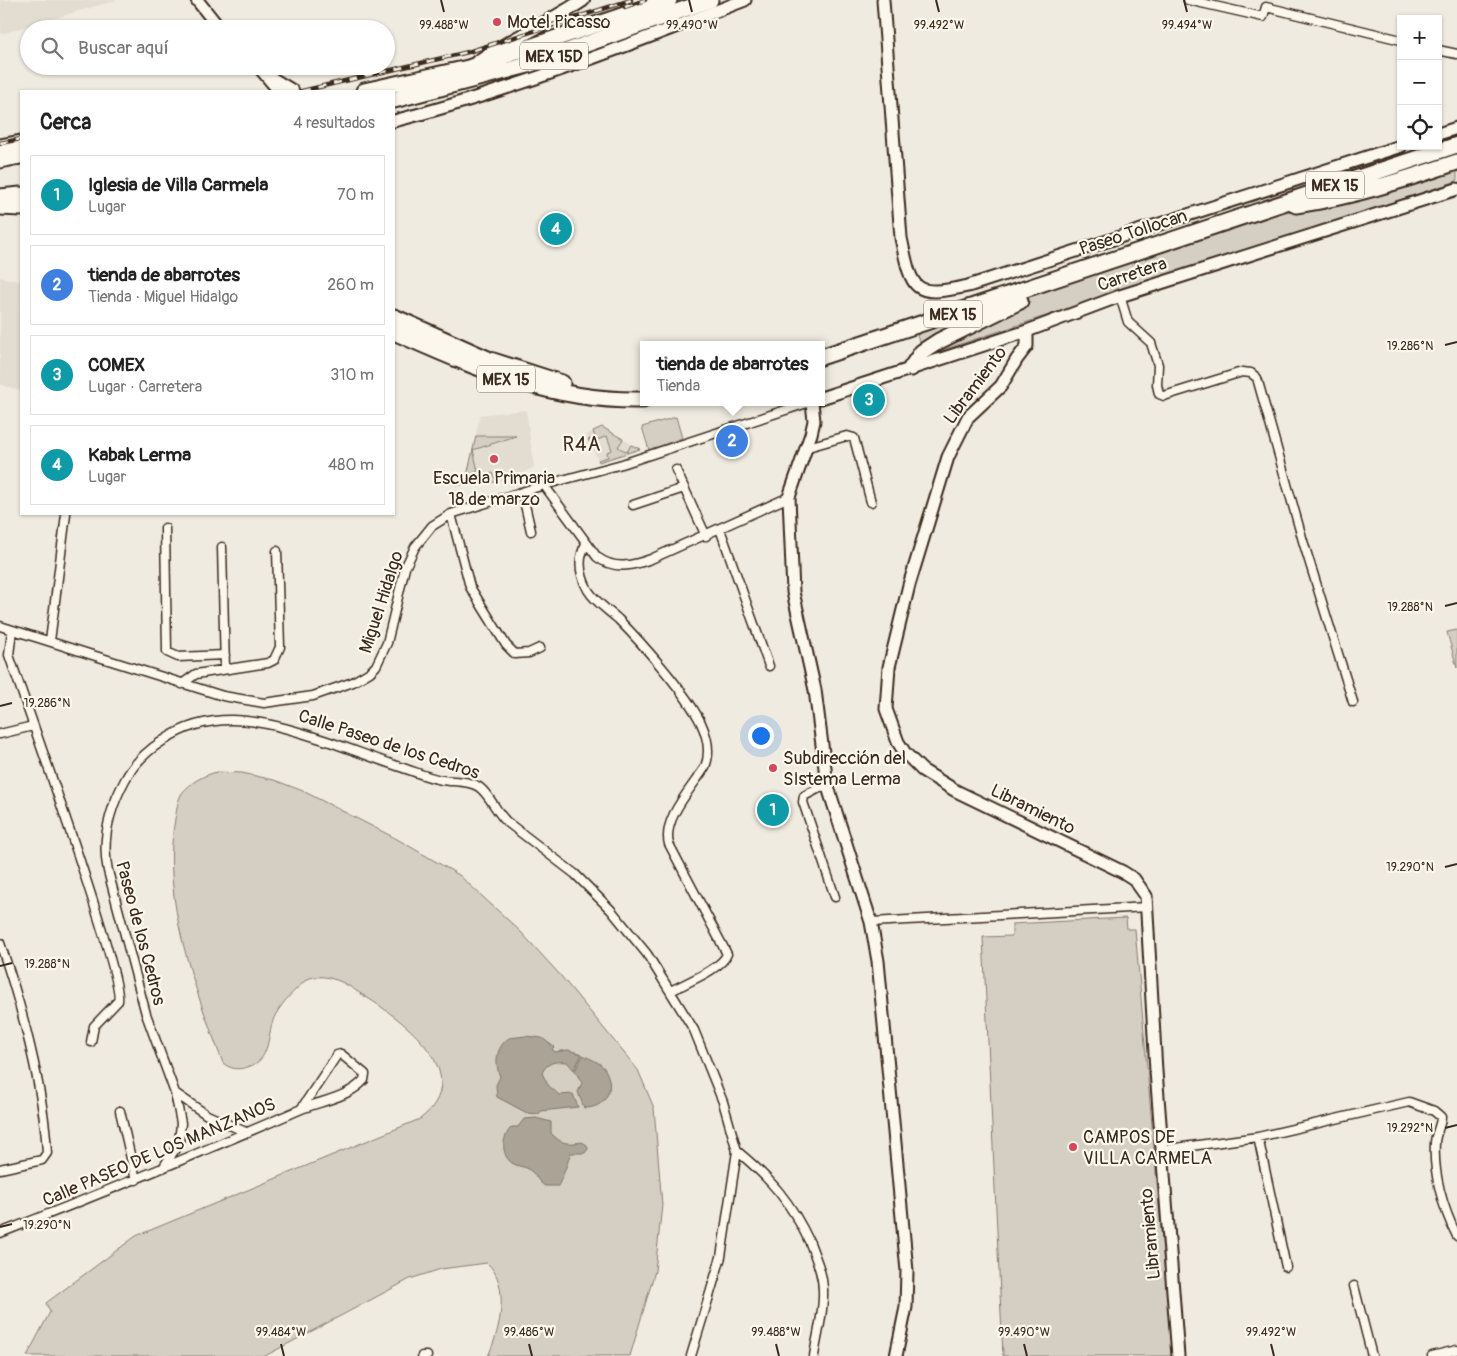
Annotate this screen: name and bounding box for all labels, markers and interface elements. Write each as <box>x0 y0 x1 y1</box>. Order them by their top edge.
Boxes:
place label: Motel Picasso <box>507 11 611 34</box>
map controls <box>1397 15 1442 150</box>
button: + <box>1397 15 1442 60</box>
marker: Motel Picasso <box>491 16 503 28</box>
text: 99.488°W <box>419 18 469 33</box>
text: 99.490°W <box>666 18 718 33</box>
text: 99.492°W <box>914 18 964 33</box>
text: 99.494°W <box>1162 18 1212 33</box>
search box <box>20 20 395 75</box>
icon: search <box>38 34 66 62</box>
text: Buscar aquí <box>78 36 169 60</box>
road number: MEX 15D <box>520 42 588 70</box>
button: − <box>1397 60 1442 105</box>
button: locate <box>1397 105 1442 150</box>
text: Cerca <box>40 109 91 136</box>
text: 4 resultados <box>293 113 375 133</box>
road number: MEX 15 <box>1306 172 1364 198</box>
text: Iglesia de Villa Carmela <box>88 173 268 197</box>
text: 1 <box>54 185 60 205</box>
text: 70 m <box>337 185 374 205</box>
text: Lugar <box>88 197 126 217</box>
street label: Paseo Tollocan <box>1076 204 1190 261</box>
pin: 4 <box>540 210 572 248</box>
street label: Carretera <box>1094 252 1170 297</box>
text: tienda de abarrotes <box>88 263 240 287</box>
text: 2 <box>53 275 61 295</box>
text: 260 m <box>327 275 374 295</box>
text: Tienda · Miguel Hidalgo <box>88 287 238 307</box>
road number: MEX 15 <box>924 300 982 328</box>
text: 19.286°N <box>1387 339 1433 354</box>
popup <box>640 341 825 406</box>
street label: Libramiento <box>939 342 1012 429</box>
text: tienda de abarrotes <box>657 352 808 376</box>
text: COMEX <box>88 353 145 377</box>
text: 3 <box>53 365 61 385</box>
text: 310 m <box>330 365 374 385</box>
road number: MEX 15 <box>477 366 535 392</box>
text: Tienda <box>657 376 700 396</box>
text: Lugar · Carretera <box>88 377 202 397</box>
pin: 3 <box>853 381 885 419</box>
pin: 2 <box>716 422 748 460</box>
district label: R4A <box>562 432 602 457</box>
text: Kabak Lerma <box>88 443 191 467</box>
marker: Escuela Primaria 18 de marzo <box>488 453 500 465</box>
text: 4 <box>52 455 62 475</box>
text: 480 m <box>328 455 374 475</box>
text: Lugar <box>88 467 126 487</box>
place label: Escuela Primaria 18 de marzo <box>433 467 555 511</box>
street label: Miguel Hidalgo <box>354 548 409 656</box>
text: 19.288°N <box>1387 600 1433 615</box>
text: 19.286°N <box>24 696 70 711</box>
street label: Calle Paseo de los Cedros <box>295 704 482 785</box>
your location <box>748 723 774 749</box>
place label: Subdirección del SIstema Lerma <box>783 747 906 791</box>
marker: Subdirección del SIstema Lerma <box>767 762 779 774</box>
street label: Libramiento <box>987 779 1079 840</box>
pin: 1 <box>757 791 789 829</box>
street label: Paseo de los Cedros <box>110 859 171 1008</box>
text: 19.290°N <box>1386 860 1434 875</box>
text: 19.288°N <box>24 957 70 972</box>
street label: Calle PASEO DE LOS MANZANOS <box>39 1093 279 1212</box>
text: 19.292°N <box>1387 1121 1433 1136</box>
place label: CAMPOS DE VILLA CARMELA <box>1083 1126 1212 1170</box>
marker: CAMPOS DE VILLA CARMELA <box>1067 1141 1079 1153</box>
street label: Libramiento <box>1135 1187 1166 1281</box>
text: 19.290°N <box>23 1218 71 1233</box>
text: 99.484°W <box>256 1325 306 1340</box>
text: 99.486°W <box>504 1325 554 1340</box>
text: 99.488°W <box>751 1325 801 1340</box>
text: 99.490°W <box>998 1325 1050 1340</box>
text: 99.492°W <box>1246 1325 1296 1340</box>

